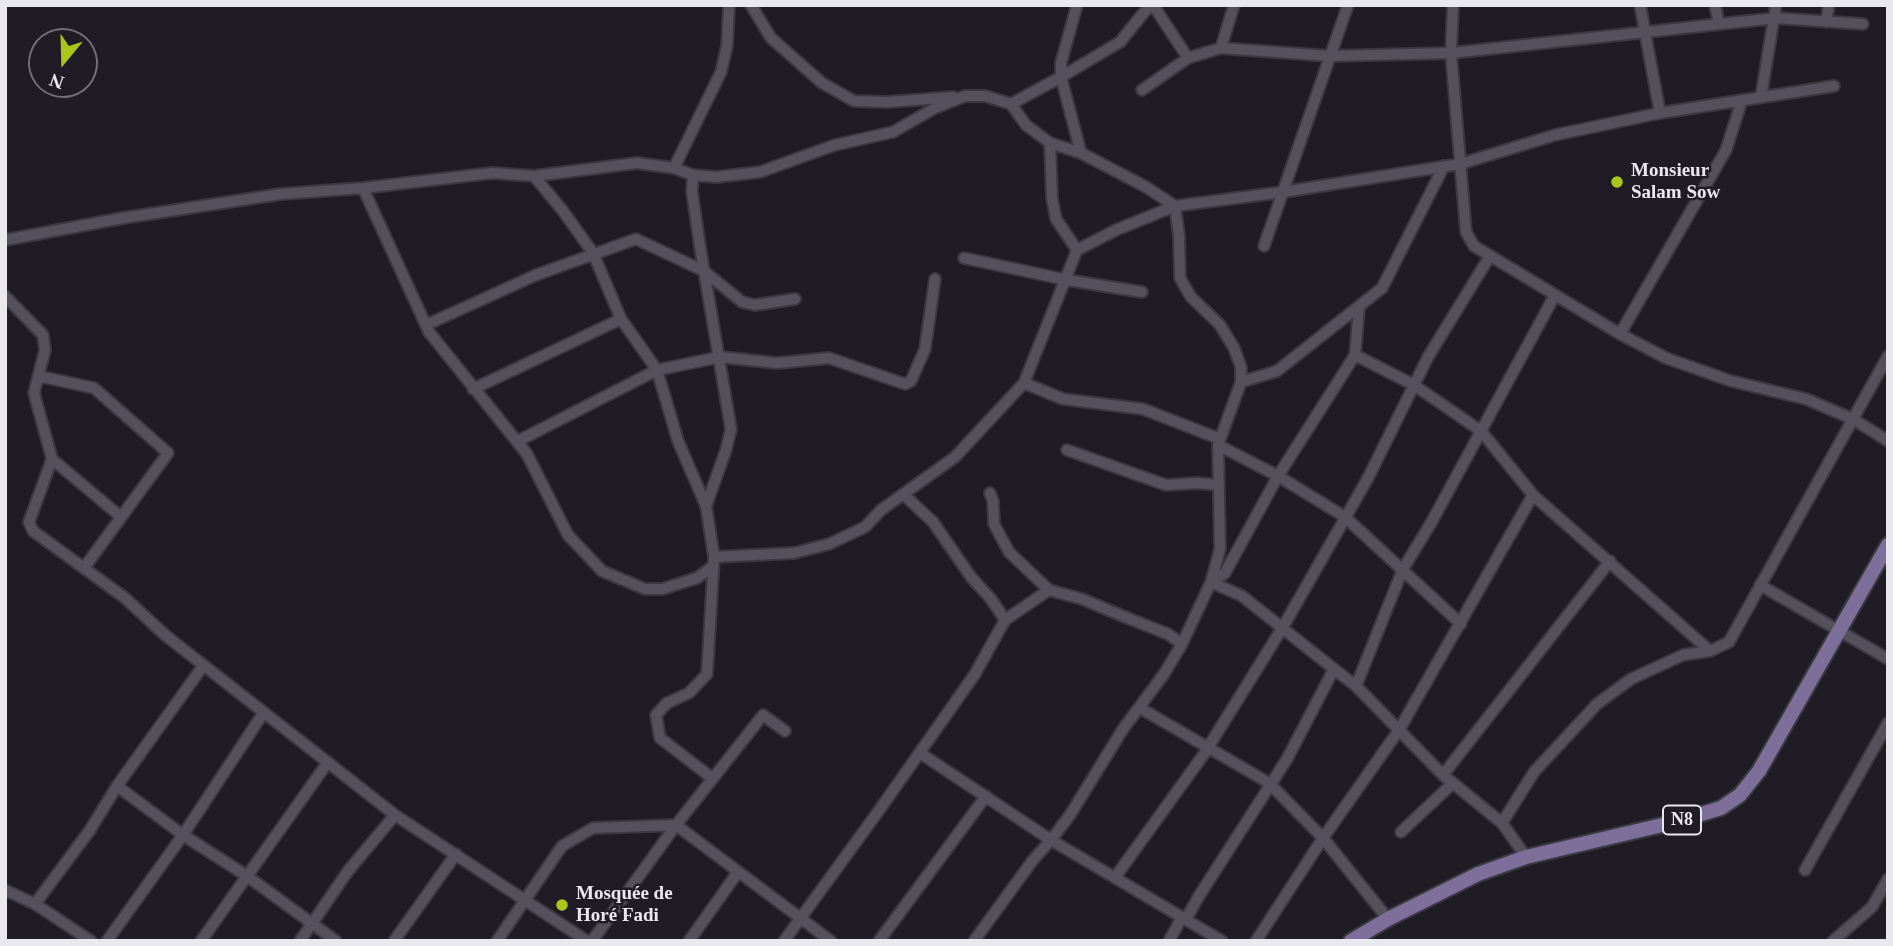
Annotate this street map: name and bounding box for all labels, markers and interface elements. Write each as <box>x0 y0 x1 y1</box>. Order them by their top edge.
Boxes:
north arrow <box>28 28 98 98</box>
text: N <box>47 69 67 94</box>
place label: Monsieur Salam Sow <box>1631 160 1720 204</box>
marker: Monsieur Salam Sow <box>1609 174 1625 190</box>
road number: N8 <box>1663 806 1701 834</box>
place label: Mosquée de Horé Fadi <box>576 883 673 927</box>
marker: Mosquée de Horé Fadi <box>554 897 570 913</box>

